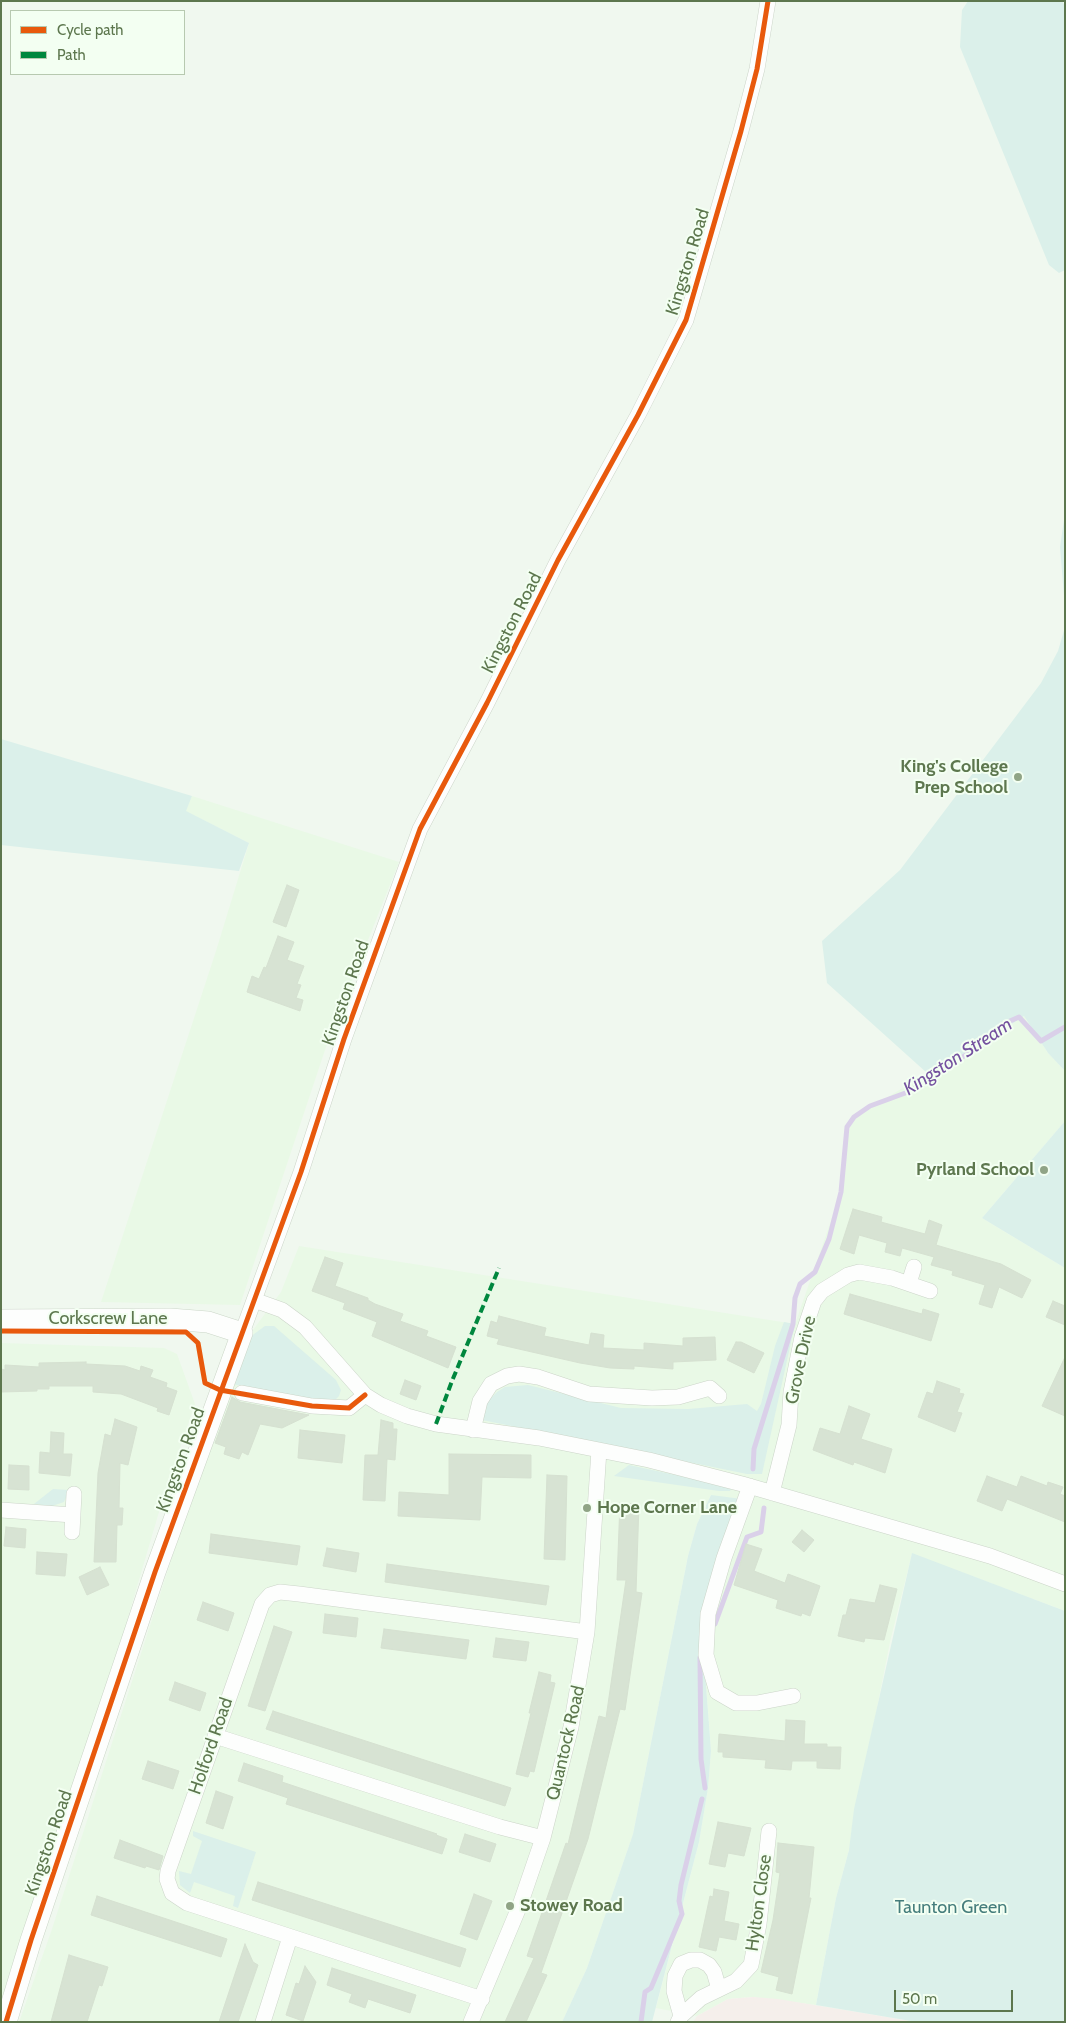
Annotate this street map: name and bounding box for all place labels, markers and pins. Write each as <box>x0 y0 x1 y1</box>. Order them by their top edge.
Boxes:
place label: King's College Prep School <box>900 756 1008 799</box>
marker: King's College Prep School <box>1012 771 1024 783</box>
place label: Pyrland School <box>916 1159 1034 1181</box>
marker: Pyrland School <box>1038 1164 1050 1176</box>
place label: Hope Corner Lane <box>597 1497 737 1519</box>
marker: Hope Corner Lane <box>581 1502 593 1514</box>
place label: Stowey Road <box>520 1895 623 1917</box>
marker: Stowey Road <box>504 1900 516 1912</box>

